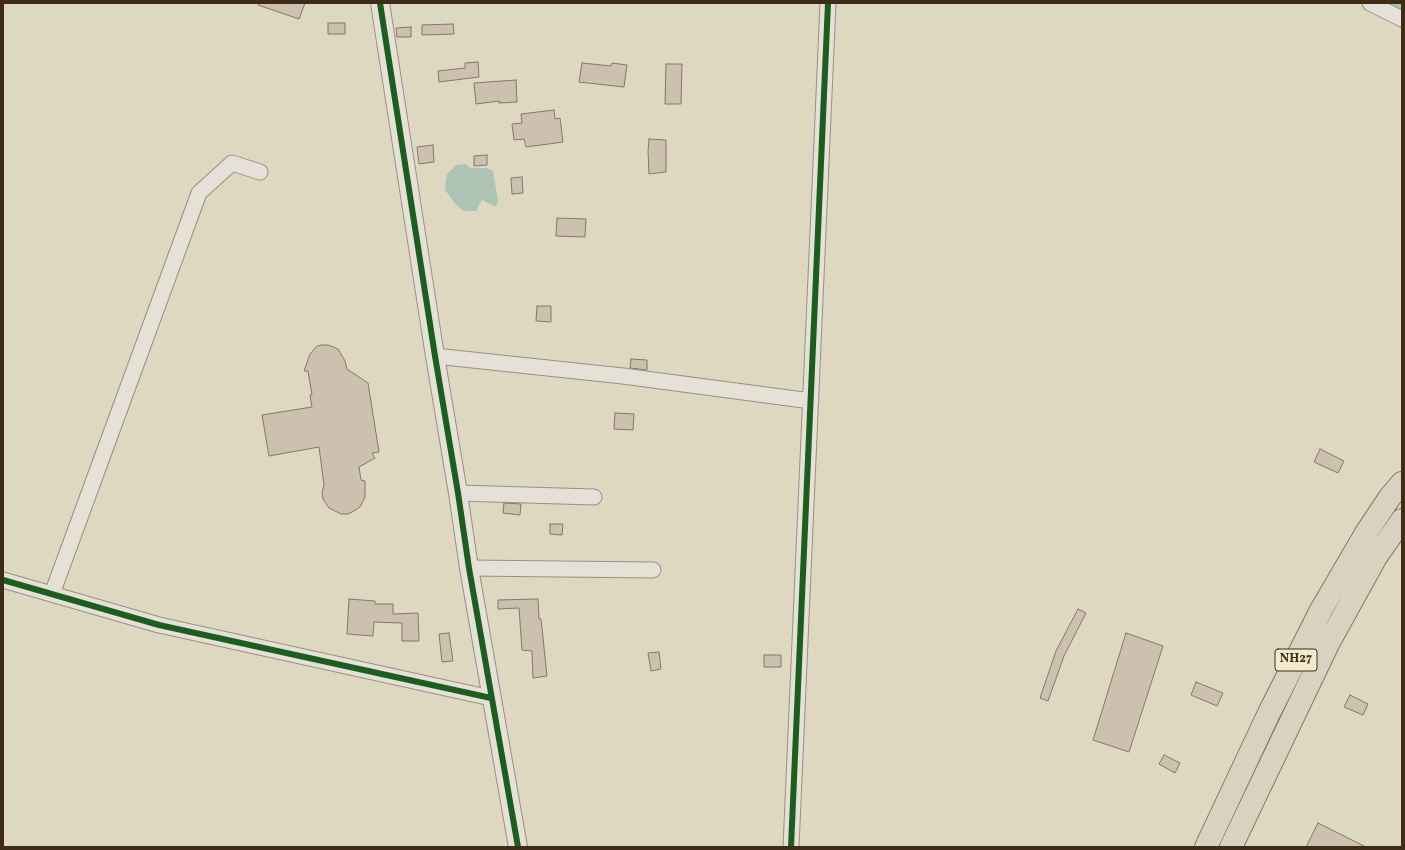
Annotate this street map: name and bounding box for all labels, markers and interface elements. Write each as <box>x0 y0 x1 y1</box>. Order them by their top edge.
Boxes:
road number: NH27 <box>1275 649 1317 671</box>

